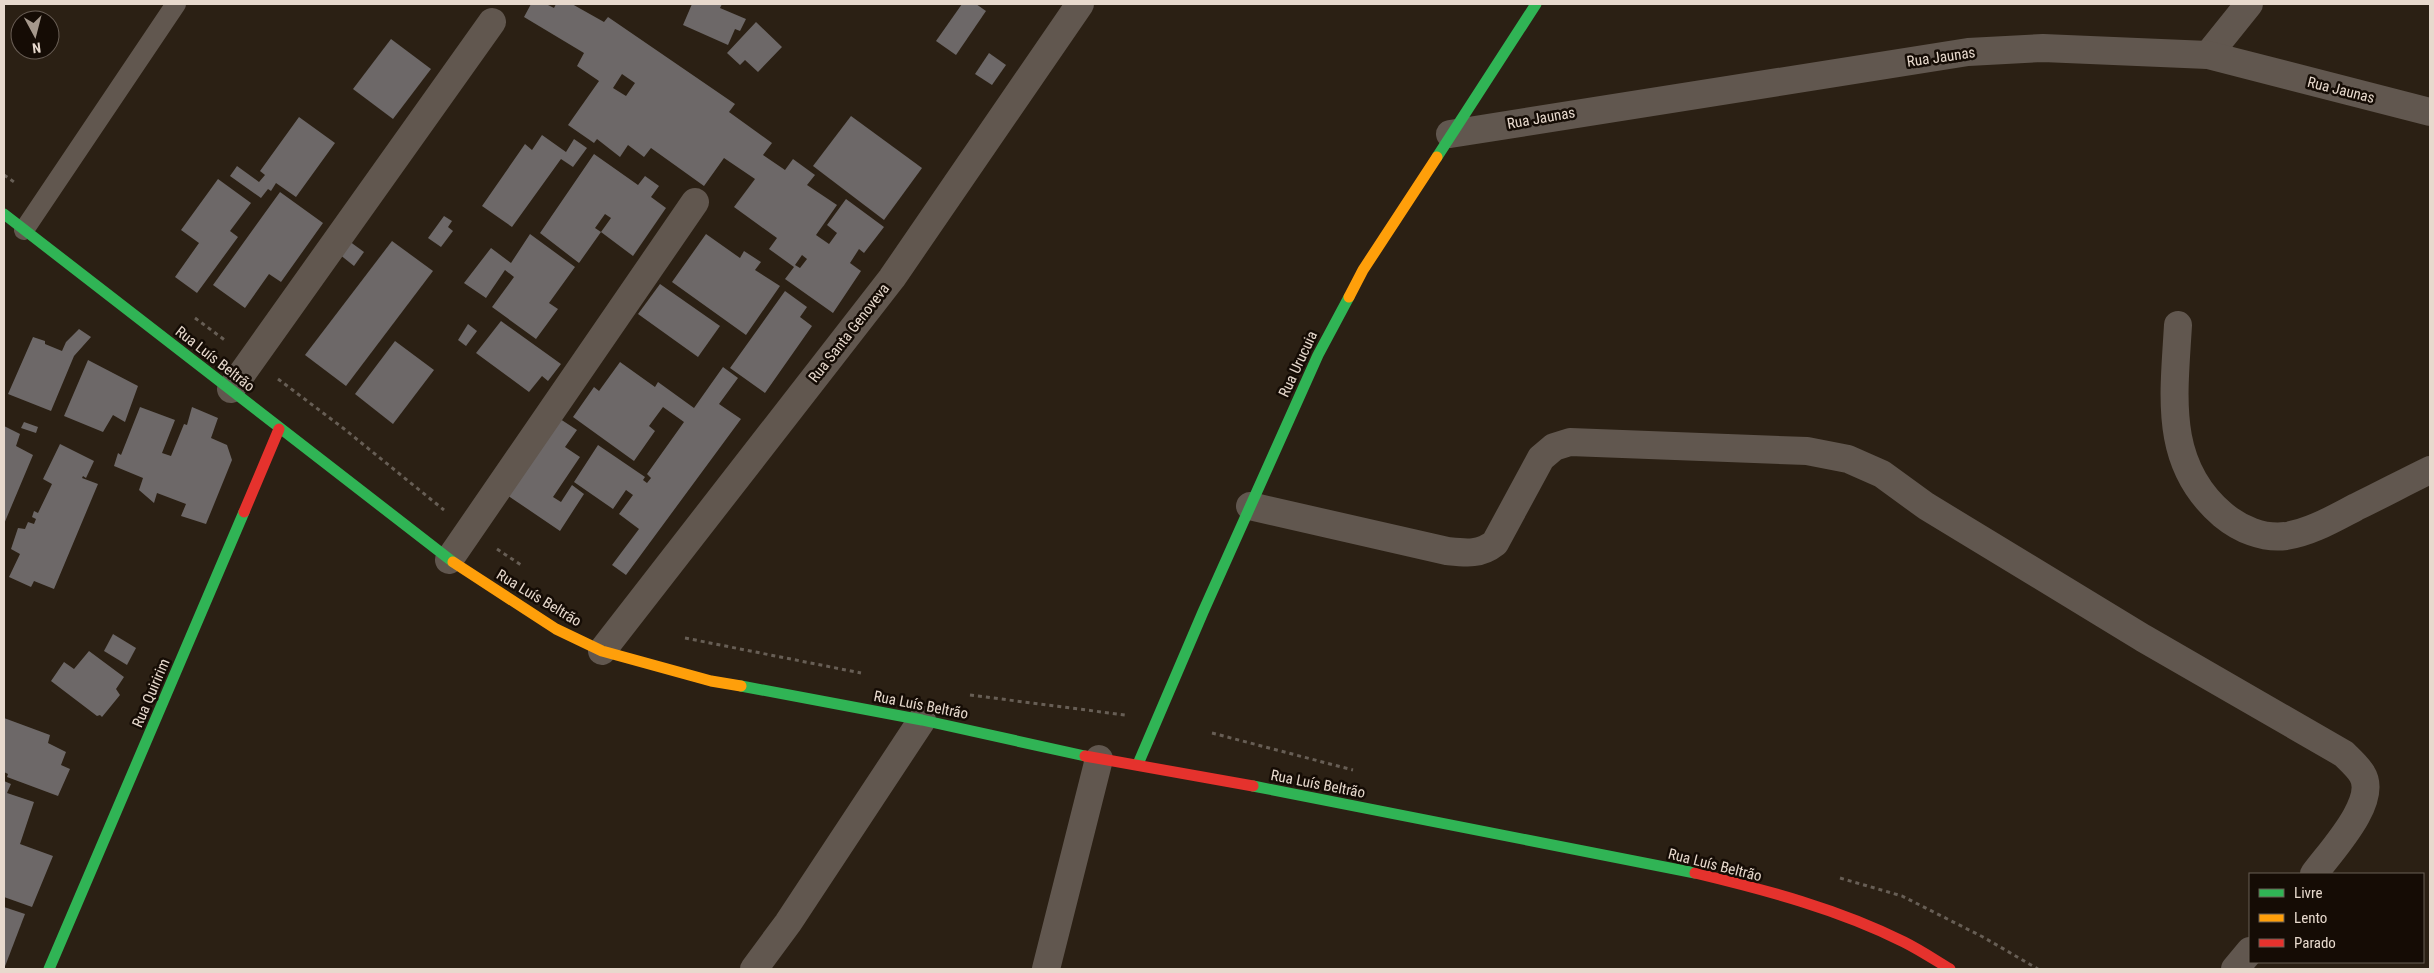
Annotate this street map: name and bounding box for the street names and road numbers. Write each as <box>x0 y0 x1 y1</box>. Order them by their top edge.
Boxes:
street label: Rua Jaunas <box>1906 43 1976 71</box>
street label: Rua Jaunas <box>2305 73 2377 107</box>
street label: Rua Jaunas <box>1506 103 1577 133</box>
street label: Rua Santa Genoveva <box>805 280 893 386</box>
street label: Rua Luís Beltrão <box>172 322 258 396</box>
street label: Rua Urucuia <box>1275 328 1321 400</box>
street label: Rua Luís Beltrão <box>493 566 585 630</box>
street label: Rua Quiririm <box>128 656 174 730</box>
street label: Rua Luís Beltrão <box>872 687 970 723</box>
street label: Rua Luís Beltrão <box>1269 766 1367 802</box>
street label: Rua Luís Beltrão <box>1666 845 1764 885</box>

